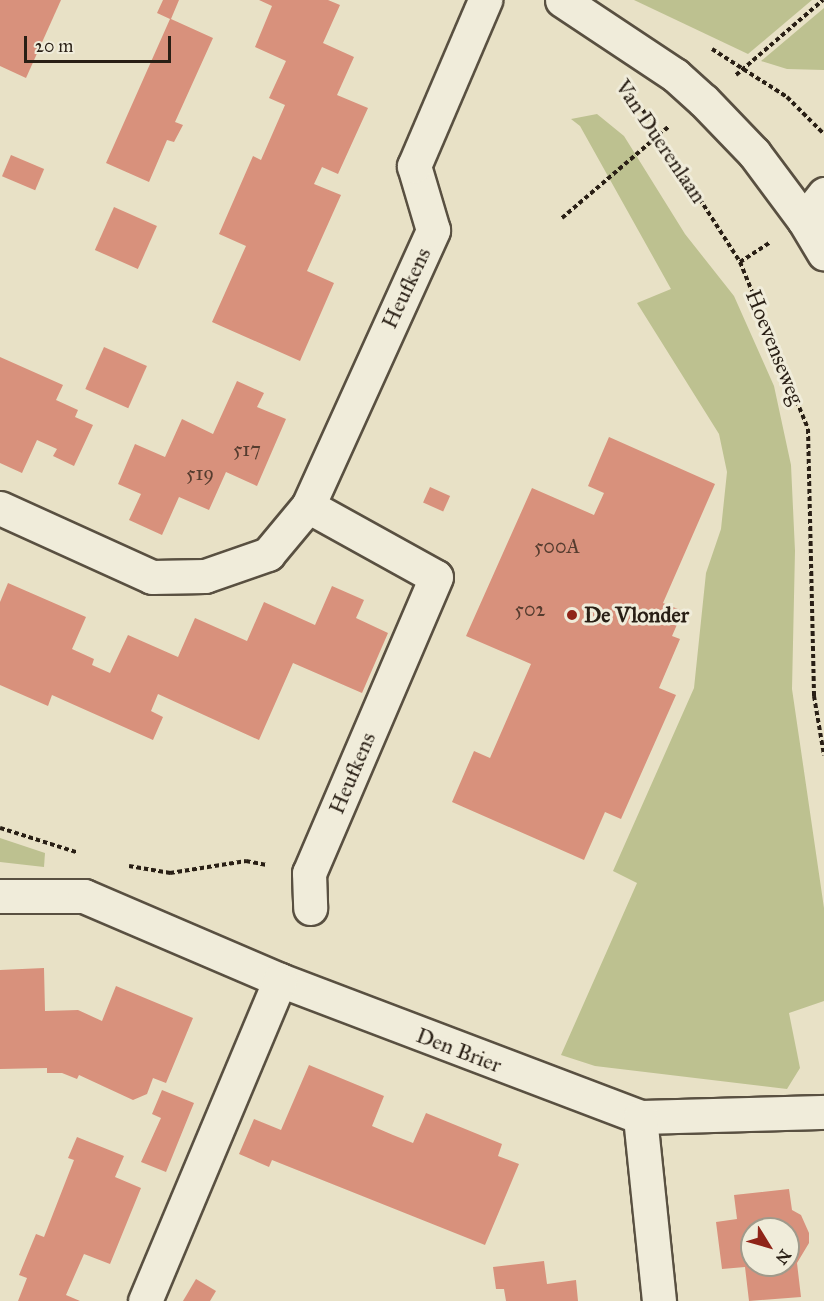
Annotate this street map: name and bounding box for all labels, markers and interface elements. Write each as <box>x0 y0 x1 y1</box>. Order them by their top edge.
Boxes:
scale bar <box>27 24 174 62</box>
text: 20 m <box>35 35 73 57</box>
street label: Van Duerenlaan <box>610 74 712 208</box>
street label: Heufkens <box>376 243 436 333</box>
street label: Hoevenseweg <box>740 286 810 408</box>
house number: 517 <box>233 437 261 461</box>
house number: 519 <box>186 461 214 485</box>
house number: 500A <box>534 534 580 558</box>
house number: 502 <box>515 597 545 621</box>
place label: De Vlonder <box>584 602 689 628</box>
marker: De Vlonder <box>565 608 579 622</box>
street label: Heufkens <box>323 728 381 818</box>
street label: Den Brier <box>413 1022 505 1078</box>
north arrow <box>740 1217 800 1277</box>
text: N <box>772 1246 795 1268</box>

